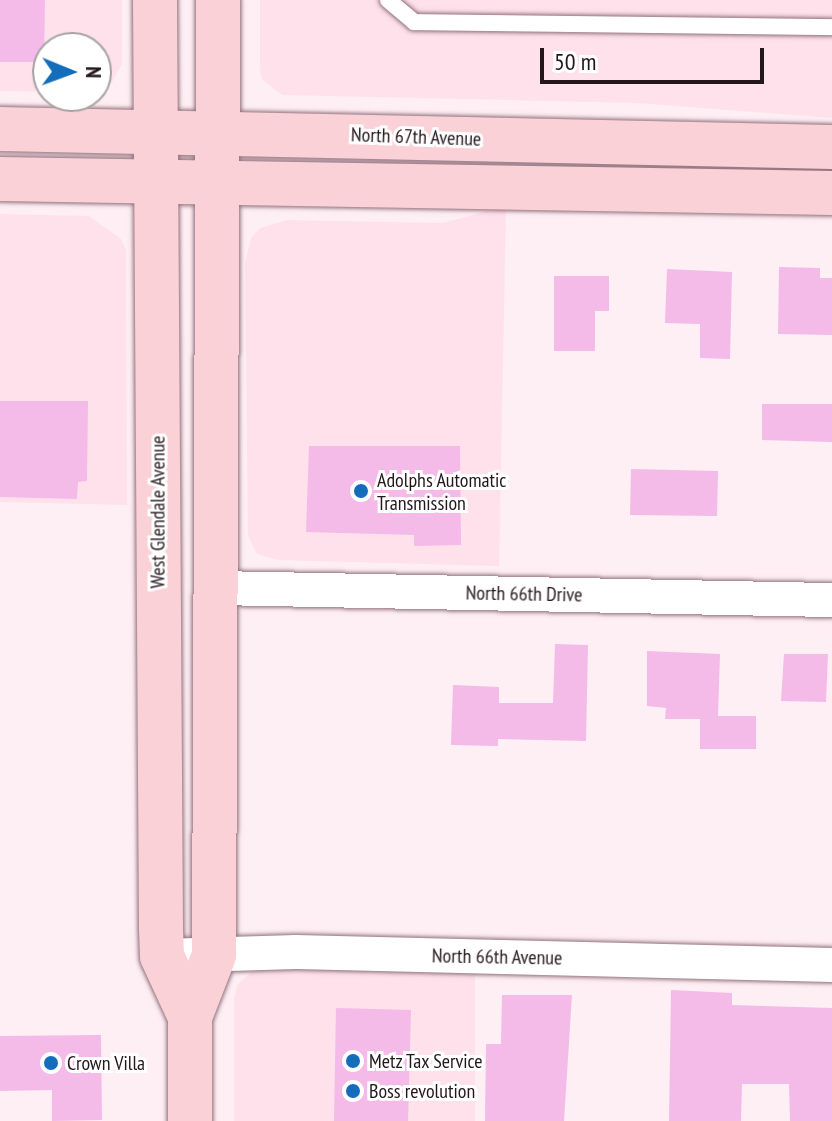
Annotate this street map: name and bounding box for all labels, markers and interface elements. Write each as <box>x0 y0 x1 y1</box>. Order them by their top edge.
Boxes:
north arrow <box>32 32 112 112</box>
scale bar <box>544 32 768 82</box>
text: 50 m <box>554 46 596 77</box>
text: N <box>80 66 108 79</box>
street label: North 67th Avenue <box>350 123 482 151</box>
street label: West Glendale Avenue <box>146 435 170 589</box>
place label: Adolphs Automatic Transmission <box>377 468 507 515</box>
marker: Adolphs Automatic Transmission <box>352 482 370 500</box>
street label: North 66th Drive <box>465 581 583 607</box>
street label: North 66th Avenue <box>431 944 563 970</box>
place label: Metz Tax Service <box>369 1049 484 1073</box>
place label: Crown Villa <box>67 1051 146 1075</box>
marker: Metz Tax Service <box>344 1052 362 1070</box>
marker: Crown Villa <box>42 1054 60 1072</box>
place label: Boss revolution <box>369 1079 475 1103</box>
marker: Boss revolution <box>344 1082 362 1100</box>

